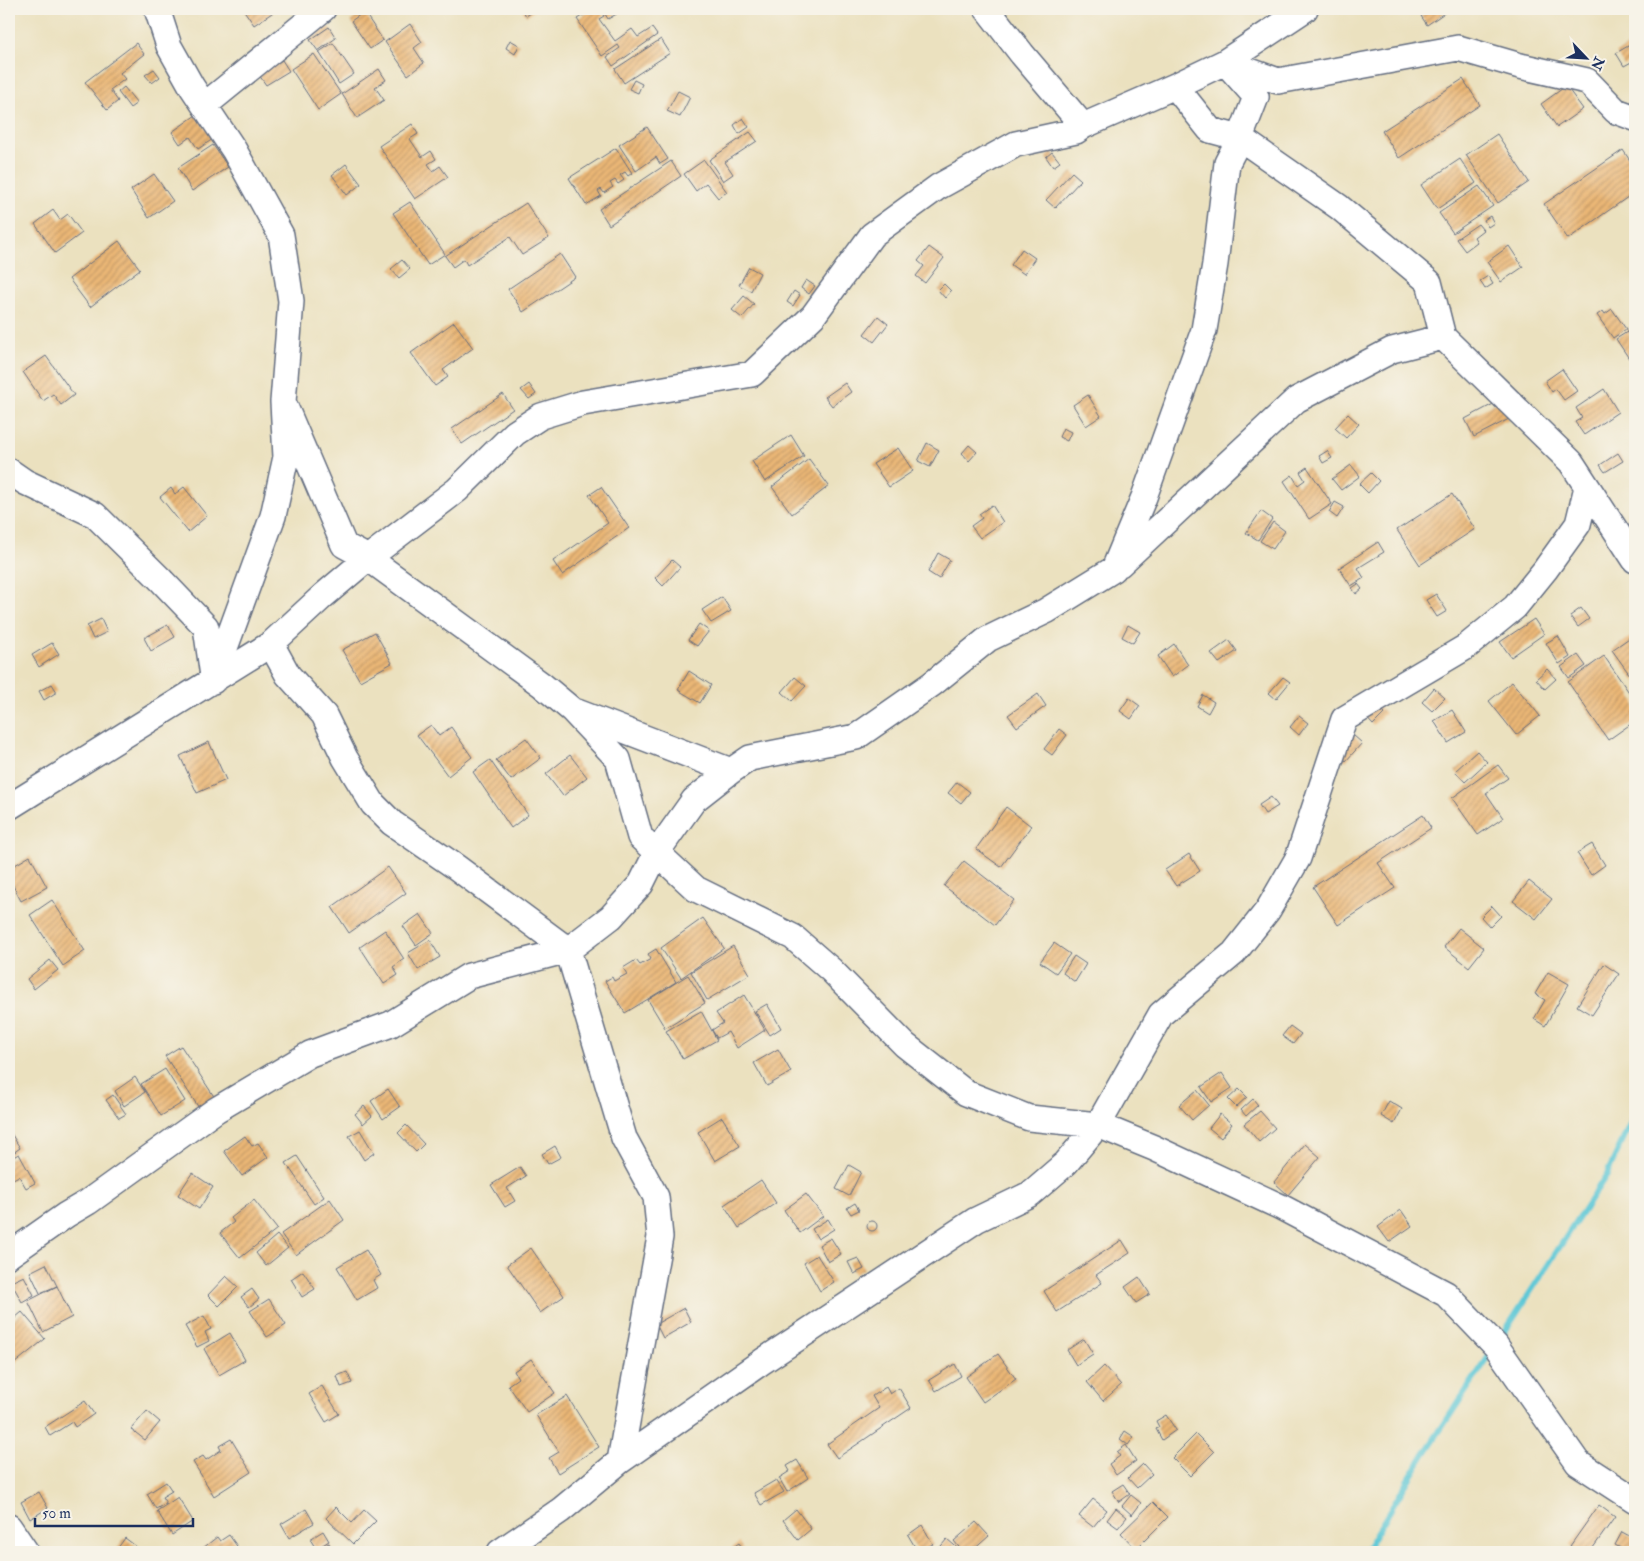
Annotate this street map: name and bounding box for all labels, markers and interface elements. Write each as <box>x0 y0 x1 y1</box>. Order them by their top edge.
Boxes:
north arrow <box>1562 32 1612 82</box>
text: N <box>1587 53 1608 73</box>
scale bar <box>35 1496 192 1528</box>
text: 50 m <box>42 1504 71 1523</box>

